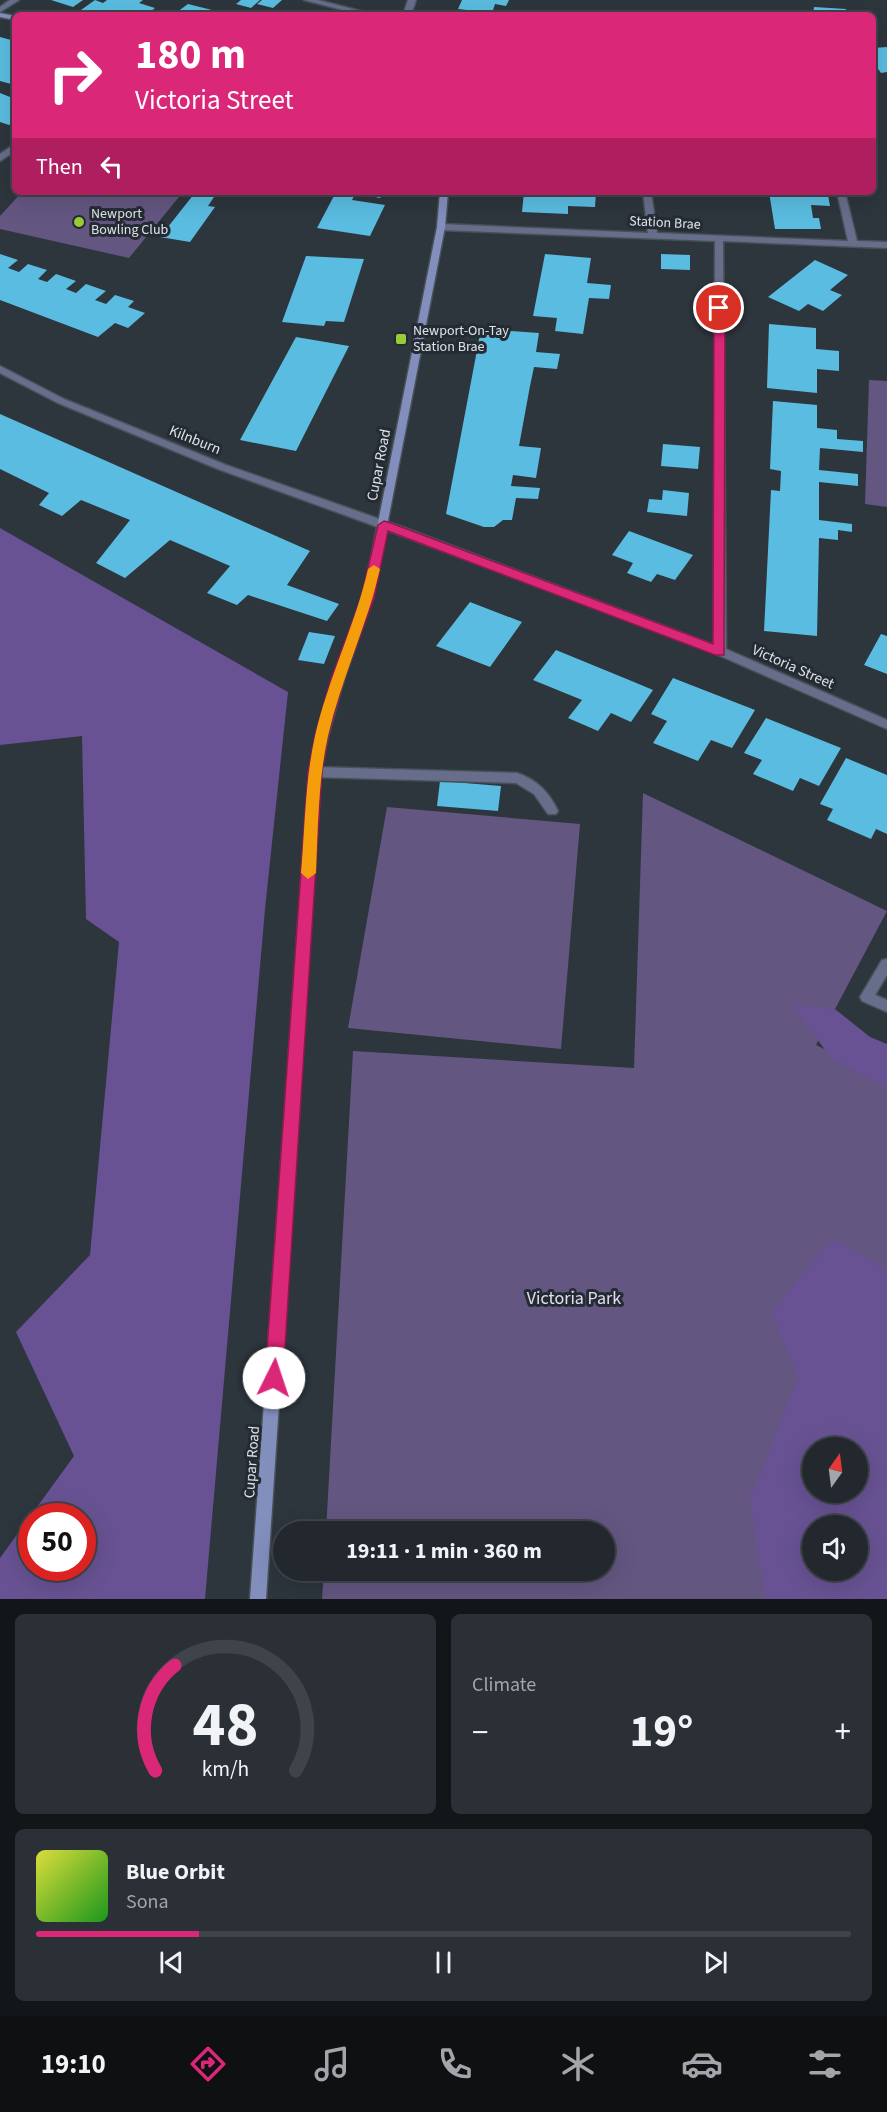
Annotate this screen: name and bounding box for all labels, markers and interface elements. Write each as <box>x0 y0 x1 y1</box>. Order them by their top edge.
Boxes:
text: 180 m <box>135 25 246 85</box>
icon: right <box>36 36 114 114</box>
text: Victoria Street <box>135 81 294 120</box>
icon: left <box>95 150 128 183</box>
text: Then <box>36 151 83 183</box>
place label: Newport Bowling Club <box>91 204 169 240</box>
street label: Station Brae <box>629 211 701 235</box>
marker: Newport Bowling Club <box>72 215 86 229</box>
pin <box>693 282 744 333</box>
icon: arrive <box>702 291 735 324</box>
place label: Newport-On-Tay Station Brae <box>413 321 509 357</box>
marker: Newport-On-Tay Station Brae <box>394 332 408 346</box>
street label: Kilnburn <box>166 420 224 460</box>
street label: Cupar Road <box>362 427 396 503</box>
street label: Victoria Street <box>748 639 838 695</box>
park label: Victoria Park <box>527 1286 621 1311</box>
position arrow <box>242 1346 306 1410</box>
street label: Cupar Road <box>239 1425 265 1499</box>
north arrow <box>802 1437 868 1503</box>
map controls <box>802 1437 868 1581</box>
speed limit sign: 50 <box>18 1503 96 1581</box>
button: sound <box>802 1515 868 1581</box>
text: 19:11 · 1 min · 360 m <box>346 1535 542 1567</box>
text: Climate <box>472 1671 536 1699</box>
text: 48 <box>193 1681 258 1770</box>
text: 19° <box>630 1700 693 1764</box>
text: − <box>472 1709 488 1756</box>
text: + <box>835 1709 851 1756</box>
text: km/h <box>202 1754 249 1785</box>
text: Blue Orbit <box>126 1856 225 1888</box>
text: Sona <box>126 1888 169 1916</box>
icon: previous <box>155 1946 188 1979</box>
icon: pause <box>427 1946 460 1979</box>
icon: next <box>699 1946 732 1979</box>
icon: directions <box>187 2043 229 2085</box>
icon: music <box>311 2043 353 2085</box>
icon: phone <box>434 2043 476 2085</box>
icon: climate <box>557 2043 599 2085</box>
icon: car <box>681 2043 723 2085</box>
icon: filters <box>804 2043 846 2085</box>
text: 19:10 <box>41 2045 106 2084</box>

